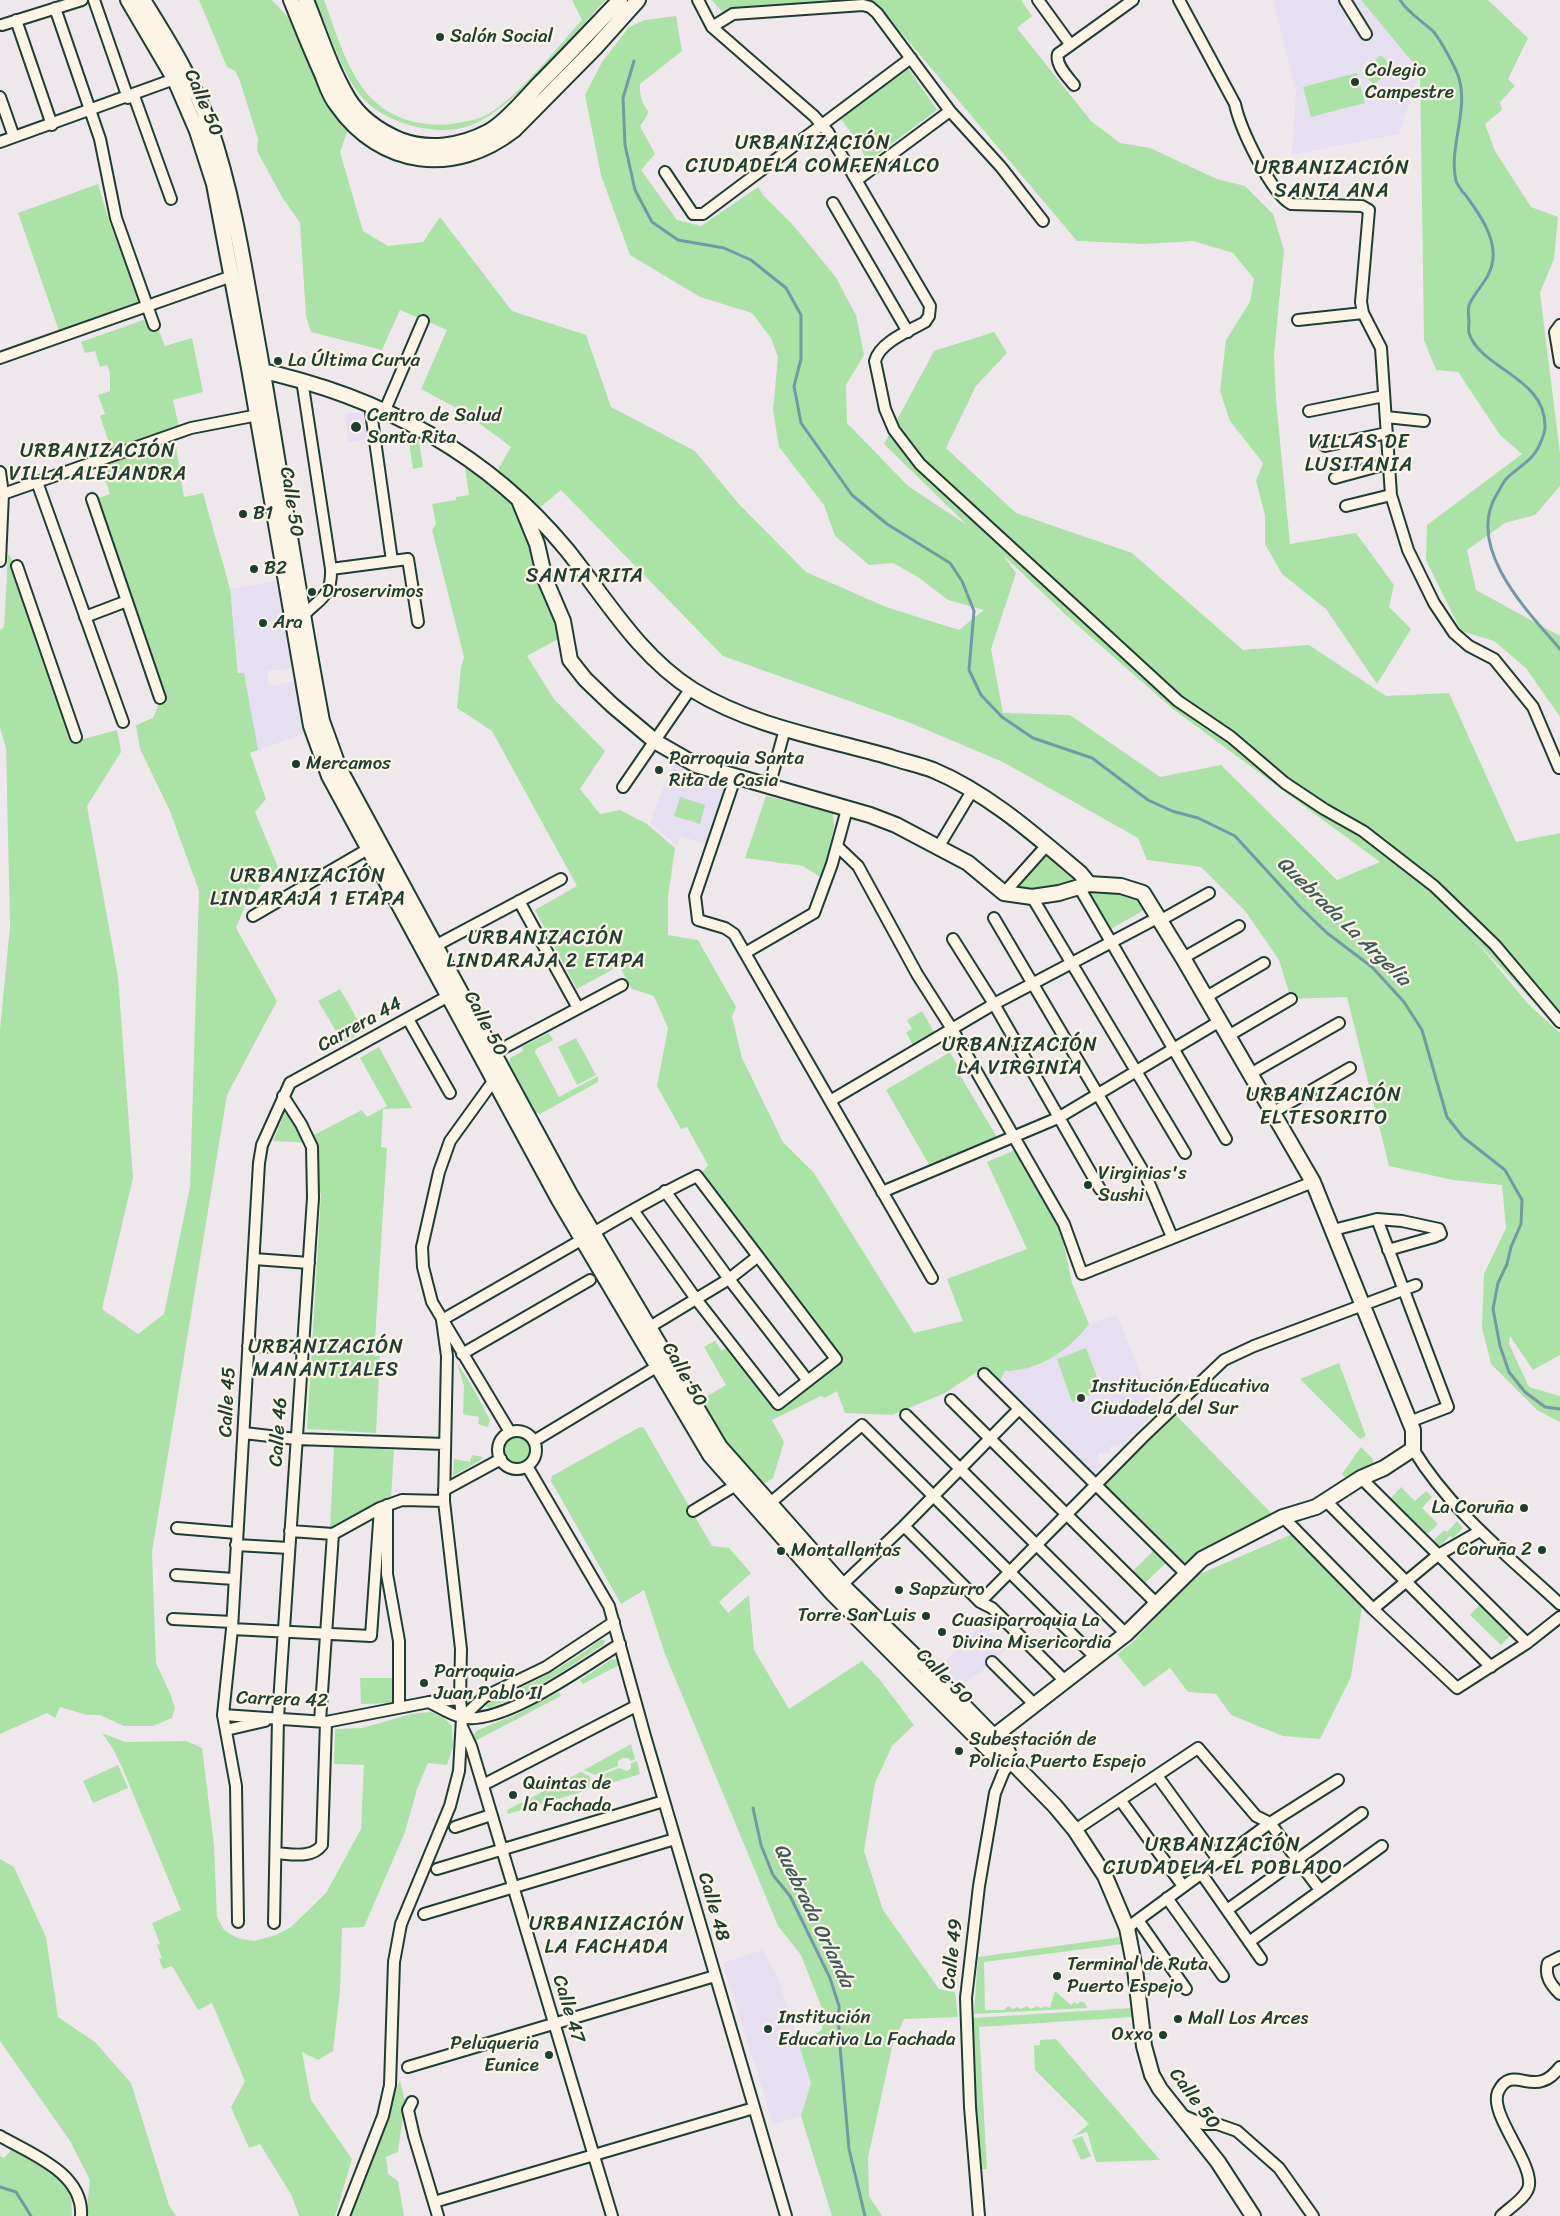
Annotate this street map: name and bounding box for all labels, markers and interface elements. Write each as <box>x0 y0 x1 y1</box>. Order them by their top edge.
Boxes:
place label: Salón Social <box>450 26 553 48</box>
marker: Salón Social <box>434 31 446 43</box>
place label: Colegio Campestre <box>1365 60 1454 104</box>
street label: Calle 50 <box>179 66 227 140</box>
marker: Colegio Campestre <box>1349 76 1361 88</box>
district label: URBANIZACIÓN CIUDADELA COMFENALCO <box>683 132 943 179</box>
district label: URBANIZACIÓN SANTA ANA <box>1254 157 1410 204</box>
place label: La Última Curva <box>288 350 420 372</box>
marker: La Última Curva <box>272 355 284 367</box>
place label: Centro de Salud Santa Rita <box>367 405 501 449</box>
marker: Centro de Salud Santa Rita <box>349 420 363 434</box>
district label: VILLAS DE LUSITANIA <box>1305 431 1413 478</box>
district label: URBANIZACIÓN VILLA ALEJANDRA <box>7 440 189 487</box>
street label: Calle 50 <box>274 465 308 539</box>
place label: B1 <box>253 503 273 525</box>
marker: B1 <box>237 508 249 520</box>
place label: B2 <box>264 558 287 580</box>
marker: B2 <box>248 563 260 575</box>
district label: SANTA RITA <box>525 565 645 589</box>
place label: Droservimos <box>322 581 423 603</box>
marker: Droservimos <box>306 586 318 598</box>
place label: Ara <box>273 612 303 634</box>
marker: Ara <box>257 617 269 629</box>
place label: Parroquia Santa Rita de Casia <box>669 748 804 792</box>
place label: Mercamos <box>306 753 391 775</box>
marker: Mercamos <box>290 758 302 770</box>
marker: Parroquia Santa Rita de Casia <box>653 764 665 776</box>
water label: Quebrada La Argelia <box>1271 852 1415 992</box>
district label: URBANIZACIÓN LINDARAJA 1 ETAPA <box>207 865 409 912</box>
district label: URBANIZACIÓN LINDARAJA 2 ETAPA <box>444 927 648 974</box>
street label: Calle 50 <box>458 988 512 1060</box>
street label: Carrera 44 <box>314 993 406 1057</box>
district label: URBANIZACIÓN LA VIRGINIA <box>942 1034 1098 1081</box>
district label: URBANIZACIÓN EL TESORITO <box>1246 1084 1402 1131</box>
place label: Virginias's Sushi <box>1098 1163 1187 1207</box>
marker: Virginias's Sushi <box>1082 1179 1094 1191</box>
district label: URBANIZACIÓN MANANTIALES <box>248 1336 404 1383</box>
street label: Calle 50 <box>656 1339 712 1411</box>
street label: Calle 45 <box>215 1366 241 1438</box>
place label: Institución Educativa Ciudadela del Sur <box>1091 1376 1270 1420</box>
marker: Institución Educativa Ciudadela del Sur <box>1075 1392 1087 1404</box>
street label: Calle 46 <box>265 1396 293 1468</box>
place label: La Coruña <box>1431 1497 1514 1519</box>
marker: La Coruña <box>1518 1502 1530 1514</box>
place label: Coruña 2 <box>1457 1539 1532 1561</box>
place label: Montallantas <box>791 1540 901 1562</box>
marker: Coruña 2 <box>1536 1544 1548 1556</box>
marker: Montallantas <box>775 1545 787 1557</box>
place label: Sapzurro <box>909 1579 985 1601</box>
marker: Sapzurro <box>893 1584 905 1596</box>
place label: Torre San Luis <box>798 1605 916 1627</box>
marker: Torre San Luis <box>920 1610 932 1622</box>
place label: Cuasiparroquia La Divina Misericordia <box>952 1610 1111 1654</box>
marker: Cuasiparroquia La Divina Misericordia <box>936 1626 948 1638</box>
street label: Calle 50 <box>911 1644 977 1710</box>
place label: Parroquia Juan Pablo II <box>434 1661 543 1705</box>
marker: Parroquia Juan Pablo II <box>418 1677 430 1689</box>
street label: Carrera 42 <box>236 1687 328 1713</box>
place label: Subestación de Policía Puerto Espejo <box>969 1729 1146 1773</box>
marker: Subestación de Policía Puerto Espejo <box>953 1745 965 1757</box>
place label: Quintas de la Fachada <box>523 1773 611 1817</box>
marker: Quintas de la Fachada <box>507 1789 519 1801</box>
district label: URBANIZACIÓN CIUDADELA EL POBLADO <box>1101 1834 1345 1881</box>
water label: Quebrada Orlanda <box>768 1840 858 1992</box>
street label: Calle 48 <box>692 1870 734 1944</box>
district label: URBANIZACIÓN LA FACHADA <box>529 1913 685 1960</box>
street label: Calle 49 <box>938 1918 968 1990</box>
place label: Terminal de Ruta Puerto Espejo <box>1067 1954 1208 1998</box>
marker: Terminal de Ruta Puerto Espejo <box>1051 1970 1063 1982</box>
street label: Calle 47 <box>547 1972 589 2046</box>
place label: Institución Educativa La Fachada <box>778 2007 956 2051</box>
place label: Mall Los Arces <box>1188 2008 1308 2030</box>
marker: Mall Los Arces <box>1172 2013 1184 2025</box>
marker: Institución Educativa La Fachada <box>762 2023 774 2035</box>
place label: Oxxo <box>1112 2024 1153 2046</box>
marker: Oxxo <box>1157 2029 1169 2041</box>
place label: Peluqueria Eunice <box>450 2033 539 2077</box>
marker: Peluqueria Eunice <box>543 2049 555 2061</box>
street label: Calle 50 <box>1164 2064 1224 2134</box>

